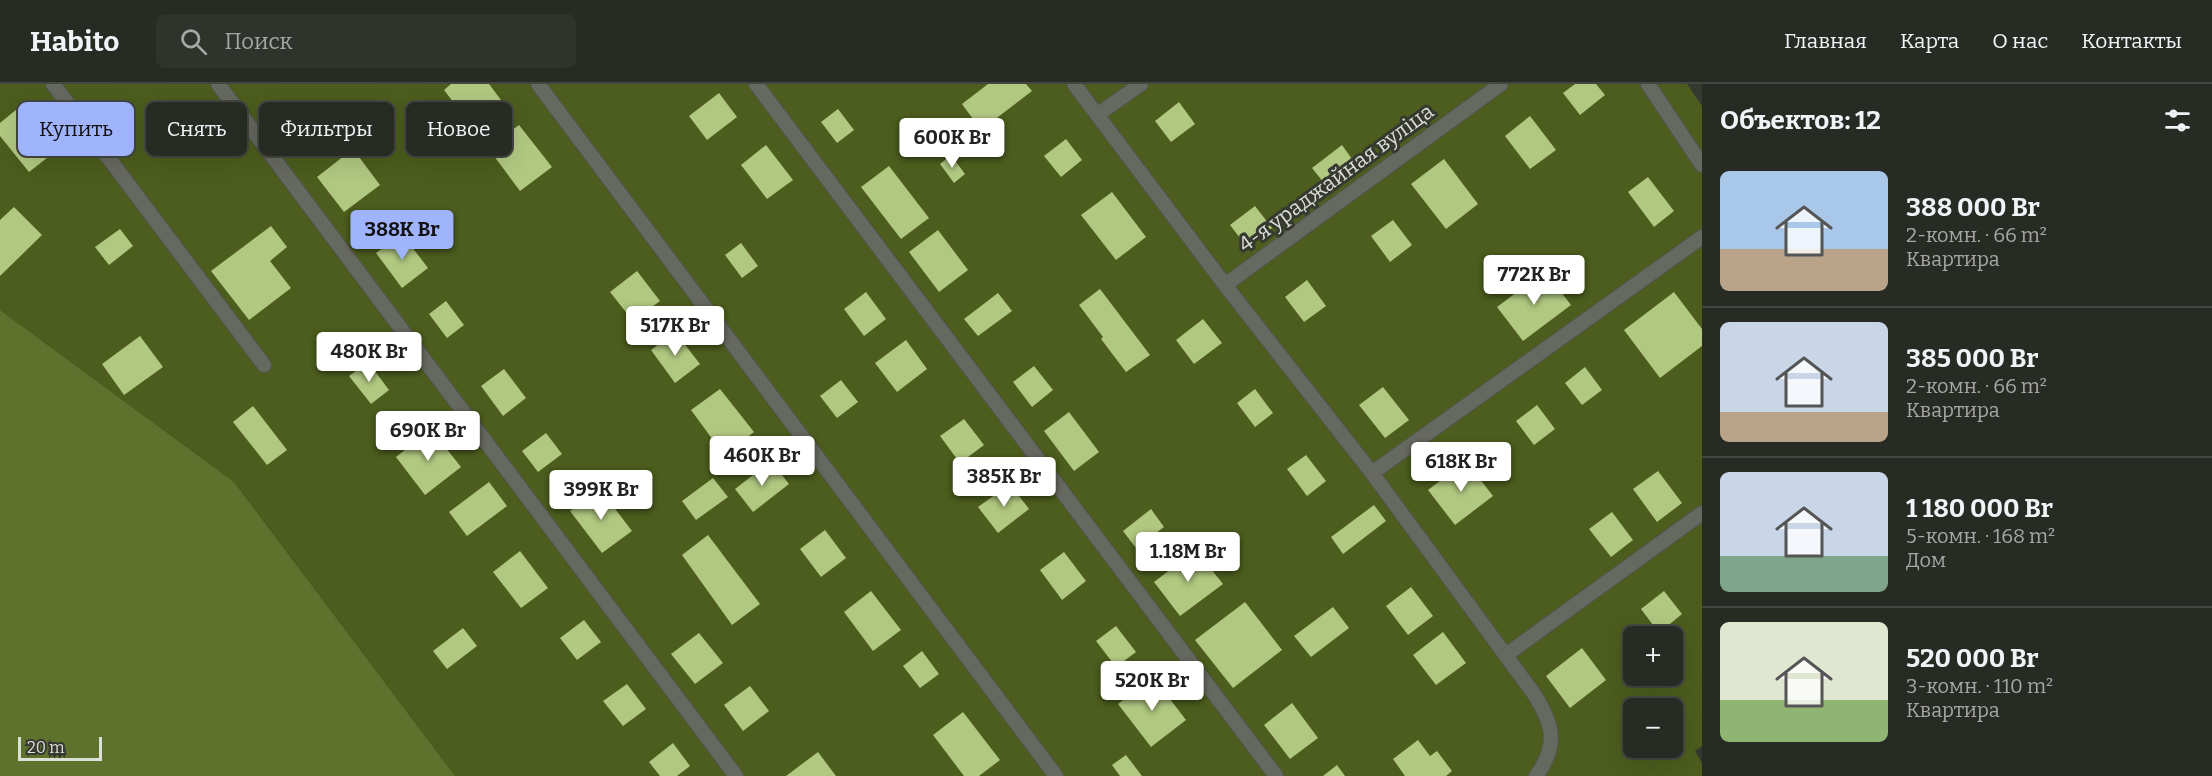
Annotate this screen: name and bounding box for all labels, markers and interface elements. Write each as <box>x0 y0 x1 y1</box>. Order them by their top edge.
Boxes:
search box <box>156 14 576 68</box>
text: Habito <box>30 25 120 58</box>
icon: search <box>177 25 210 58</box>
text: Поиск <box>225 28 292 55</box>
text: Главная <box>1784 28 1867 54</box>
text: Карта <box>1900 28 1959 54</box>
text: О нас <box>1992 28 2048 54</box>
text: Контакты <box>2081 28 2182 54</box>
street label: 4-я ураджайная вуліца <box>1233 98 1439 258</box>
chip: Купить <box>18 102 134 156</box>
chip: Снять <box>146 102 247 156</box>
chip: Фильтры <box>259 102 394 156</box>
chip: Новое <box>406 102 512 156</box>
icon: filters <box>2161 104 2194 137</box>
text: Объектов: 12 <box>1720 105 1881 136</box>
pin: 600K Br <box>897 118 1007 169</box>
text: 600K Br <box>913 125 991 149</box>
text: 388 000 Br <box>1906 192 2040 223</box>
icon: home <box>1768 195 1840 267</box>
pin: 388K Br <box>347 210 457 261</box>
text: 388K Br <box>364 217 440 241</box>
text: 2-комн. · 66 m² <box>1906 223 2047 247</box>
text: Квартира <box>1906 247 2000 271</box>
pin: 772K Br <box>1479 255 1589 306</box>
text: 772K Br <box>1498 262 1570 286</box>
pin: 517K Br <box>620 306 730 357</box>
text: 517K Br <box>640 313 710 337</box>
pin: 480K Br <box>314 332 424 383</box>
text: 480K Br <box>331 339 407 363</box>
text: 385 000 Br <box>1906 343 2038 374</box>
icon: home <box>1768 346 1840 418</box>
text: 2-комн. · 66 m² <box>1906 374 2047 398</box>
text: Квартира <box>1906 398 2000 422</box>
pin: 690K Br <box>373 411 483 462</box>
text: 690K Br <box>390 418 466 442</box>
pin: 460K Br <box>707 436 817 487</box>
pin: 618K Br <box>1406 442 1516 493</box>
text: 460K Br <box>724 443 800 467</box>
text: 618K Br <box>1425 449 1497 473</box>
pin: 385K Br <box>949 457 1059 508</box>
text: 385K Br <box>967 464 1041 488</box>
pin: 399K Br <box>546 470 656 521</box>
text: 399K Br <box>563 477 639 501</box>
text: 1 180 000 Br <box>1906 493 2053 524</box>
icon: home <box>1768 496 1840 568</box>
text: 5-комн. · 168 m² <box>1906 524 2055 548</box>
pin: 1.18M Br <box>1126 532 1250 583</box>
text: 1.18M Br <box>1150 539 1226 563</box>
text: Дом <box>1906 548 1946 572</box>
map controls <box>1623 626 1683 758</box>
button: + <box>1623 626 1683 686</box>
text: 520 000 Br <box>1906 643 2039 674</box>
icon: home <box>1768 646 1840 718</box>
pin: 520K Br <box>1097 661 1207 712</box>
text: 520K Br <box>1115 668 1189 692</box>
text: 3-комн. · 110 m² <box>1906 674 2053 698</box>
button: − <box>1623 698 1683 758</box>
text: Квартира <box>1906 698 2000 722</box>
scale bar <box>18 734 102 762</box>
text: 20 m <box>27 738 64 757</box>

